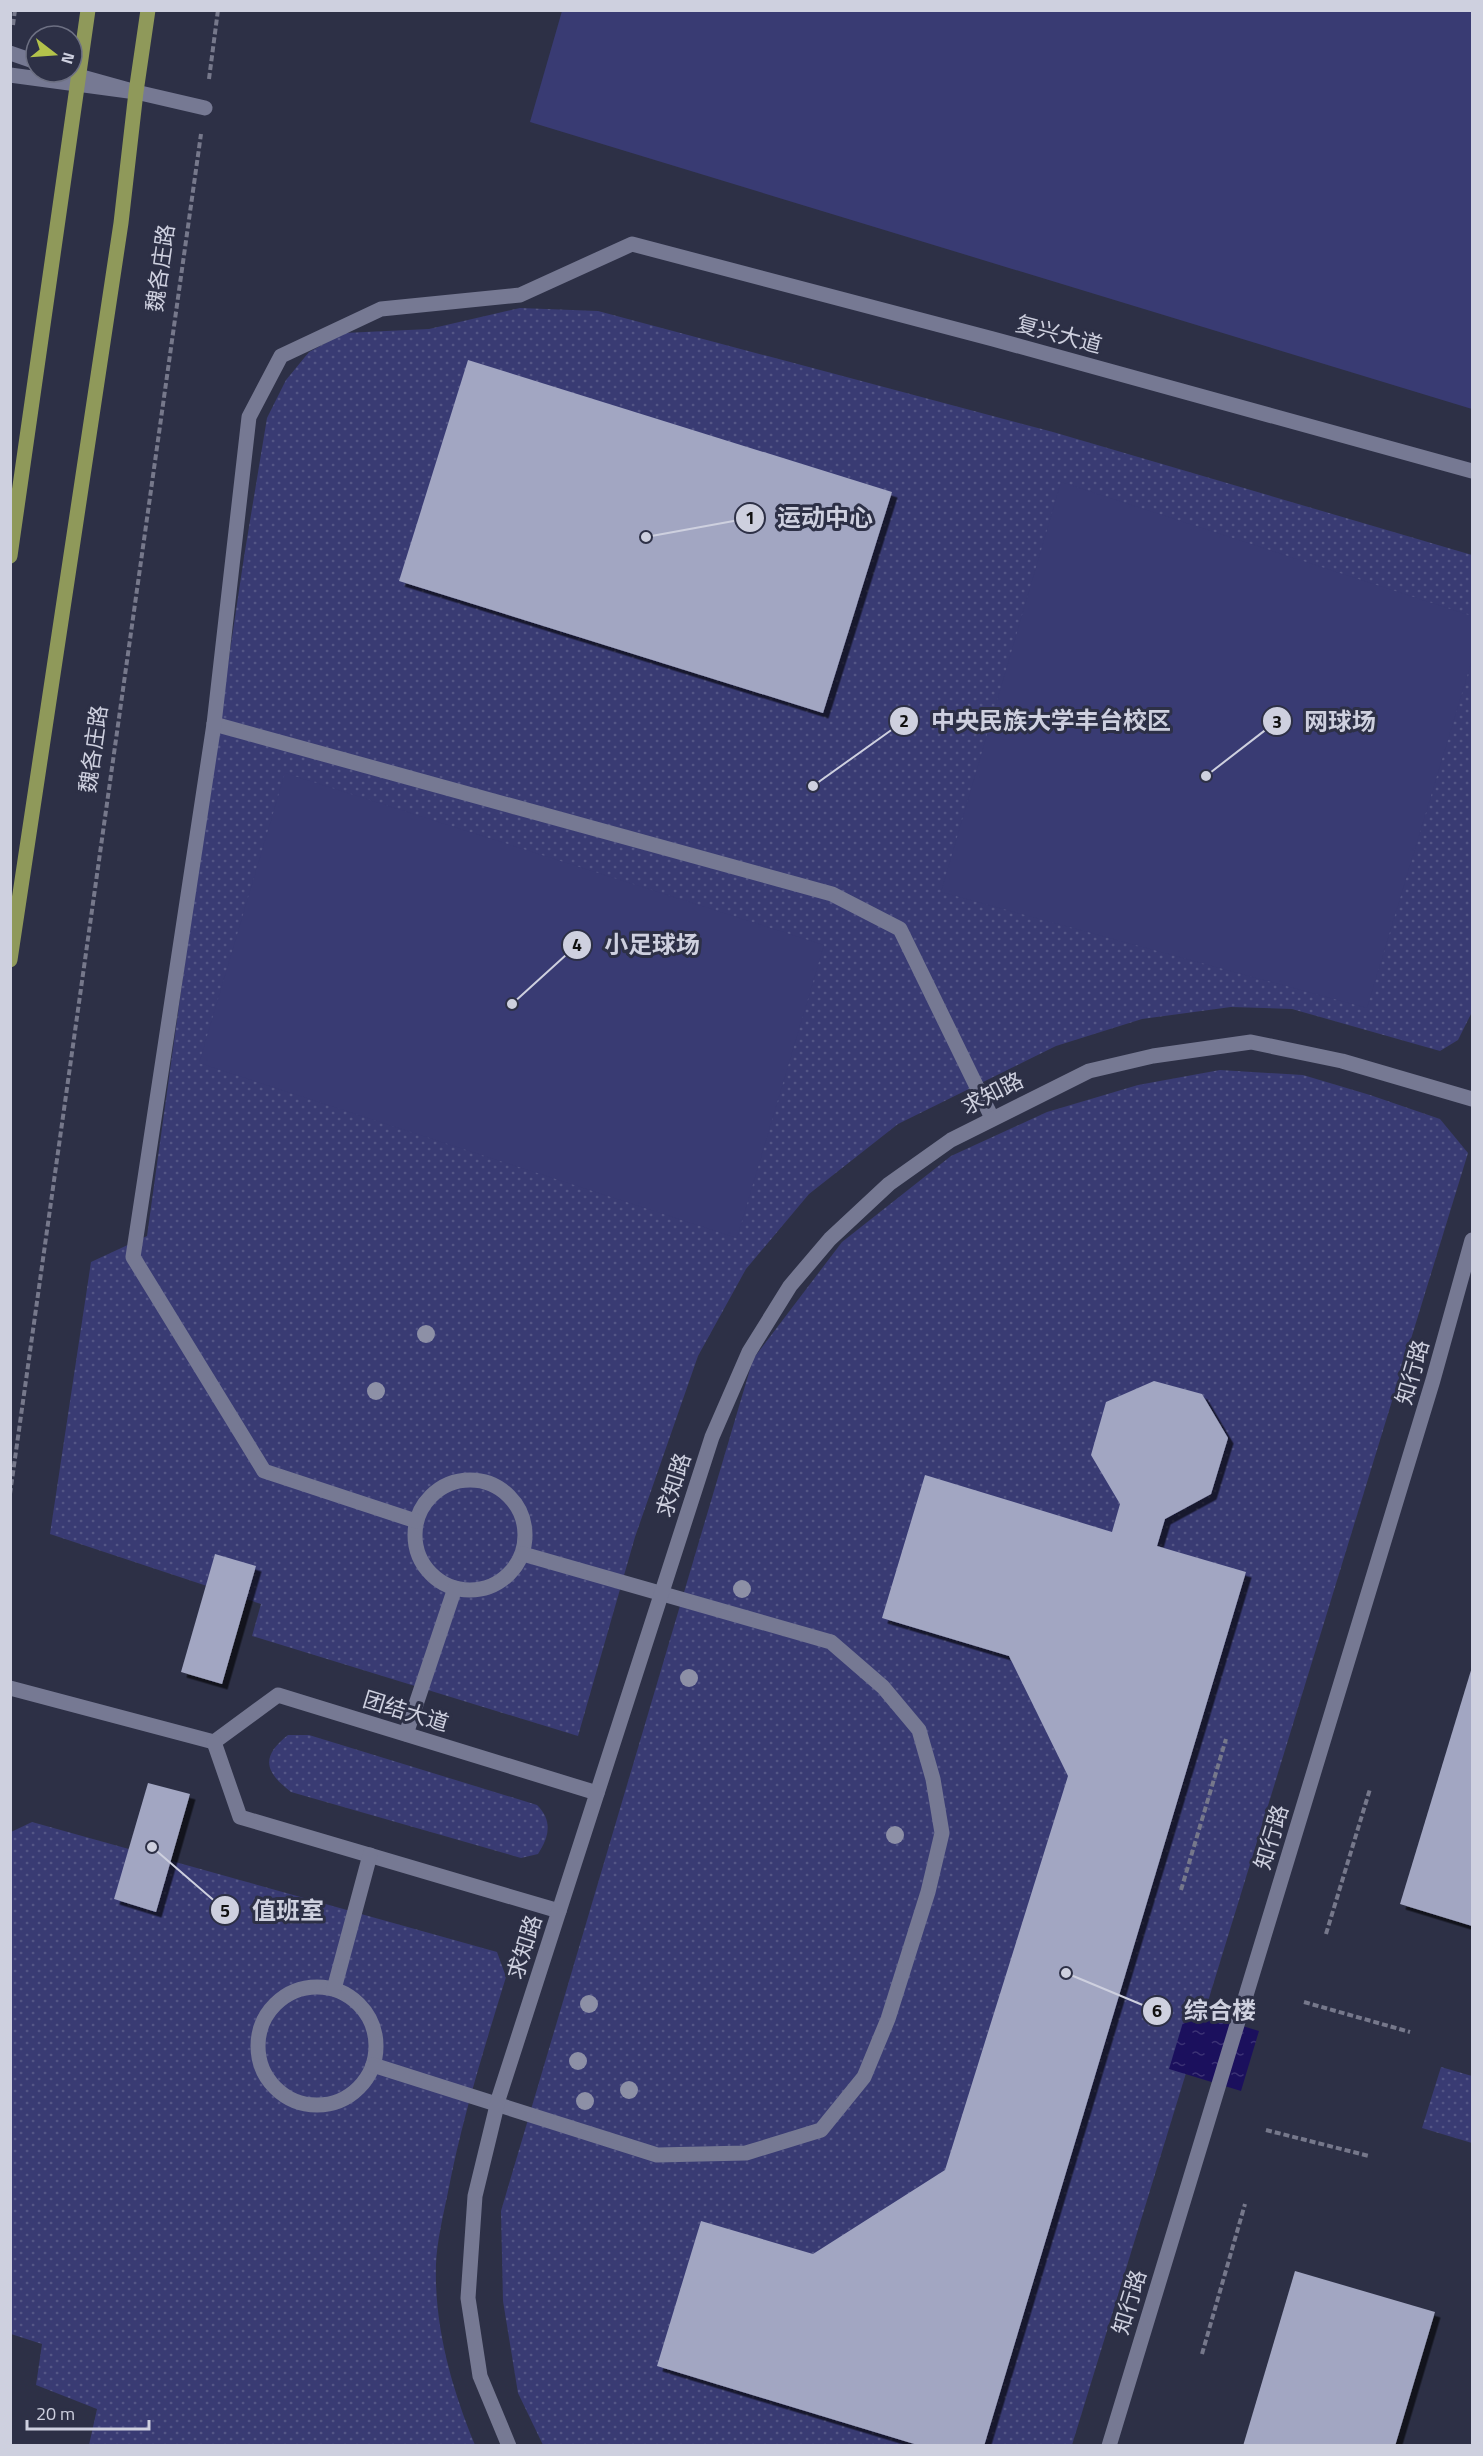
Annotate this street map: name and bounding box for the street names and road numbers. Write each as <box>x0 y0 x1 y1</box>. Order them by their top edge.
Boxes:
street label: 魏各庄路 <box>137 222 183 314</box>
street label: 复兴大道 <box>1012 306 1106 362</box>
street label: 魏各庄路 <box>70 703 116 795</box>
street label: 求知路 <box>955 1063 1029 1123</box>
street label: 知行路 <box>1387 1336 1437 1408</box>
street label: 求知路 <box>647 1448 699 1522</box>
street label: 团结大道 <box>359 1682 453 1740</box>
street label: 知行路 <box>1245 1800 1297 1874</box>
street label: 求知路 <box>498 1910 550 1984</box>
street label: 知行路 <box>1103 2265 1155 2339</box>

